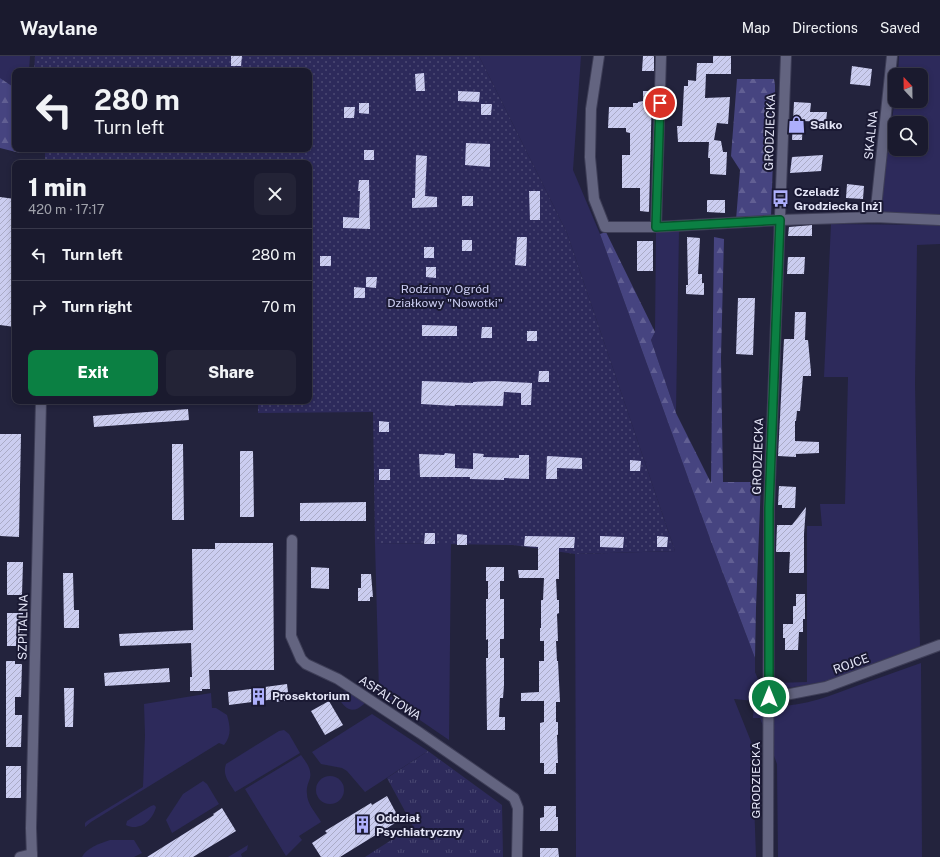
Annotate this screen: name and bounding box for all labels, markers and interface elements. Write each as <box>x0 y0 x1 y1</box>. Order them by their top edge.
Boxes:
text: Waylane <box>20 17 98 39</box>
text: Map <box>742 20 770 36</box>
text: Directions <box>792 20 858 36</box>
text: Saved <box>880 20 920 36</box>
north arrow <box>888 68 928 108</box>
map controls <box>888 68 928 156</box>
text: 280 m <box>94 83 180 116</box>
icon: left <box>28 84 80 136</box>
pin <box>643 86 677 120</box>
icon: arrive <box>649 92 671 114</box>
street label: GRODZIECKA <box>762 93 778 171</box>
street label: SKALNA <box>861 109 881 160</box>
shop icon: Salko <box>787 115 807 135</box>
button: search <box>888 116 928 156</box>
text: Turn left <box>94 117 164 138</box>
place label: Salko <box>810 118 843 132</box>
text: 1 min <box>28 173 87 201</box>
button: close <box>254 173 296 215</box>
place label: Czeladź Grodziecka [nż] <box>794 185 882 213</box>
bus stop icon: Czeladź Grodziecka [nż] <box>771 189 791 209</box>
text: 420 m · 17:17 <box>28 202 105 217</box>
icon: left <box>28 244 50 266</box>
text: Turn left <box>62 246 123 263</box>
text: 280 m <box>252 246 296 263</box>
park label: Rodzinny Ogród Działkowy "Nowotki" <box>387 282 503 310</box>
icon: right <box>28 296 50 318</box>
text: Turn right <box>62 298 132 315</box>
text: 70 m <box>261 298 296 315</box>
button: Exit <box>28 350 158 396</box>
button: Share <box>166 350 296 396</box>
street label: GRODZIECKA <box>750 417 766 495</box>
street label: SZPITALNA <box>15 594 31 660</box>
street label: ROJCE <box>831 651 871 677</box>
street label: ASFALTOWA <box>356 673 424 724</box>
position arrow <box>748 676 790 718</box>
building icon: Prosektorium <box>249 686 269 706</box>
place label: Prosektorium <box>272 689 350 703</box>
street label: GRODZIECKA <box>749 741 763 819</box>
place label: Oddział Psychiatryczny <box>376 811 463 839</box>
building icon: Oddział Psychiatryczny <box>353 815 373 835</box>

